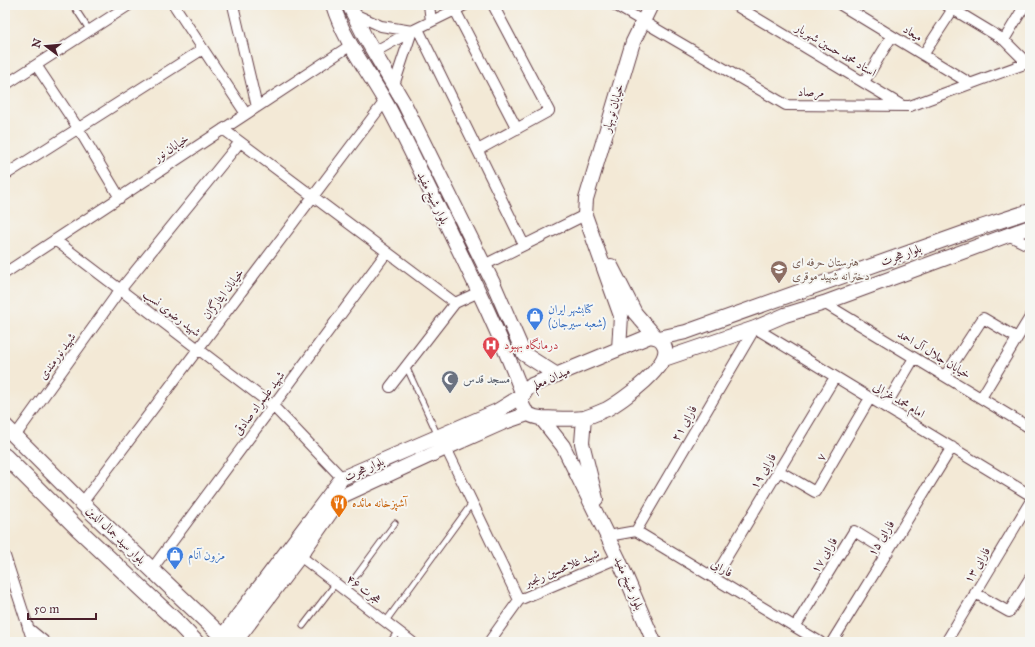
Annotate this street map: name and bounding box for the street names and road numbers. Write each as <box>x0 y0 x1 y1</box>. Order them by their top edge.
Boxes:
street label: استاد محمد حسین شهریار <box>792 20 879 81</box>
street label: میعاد <box>901 22 925 44</box>
street label: خیابان نوبهار <box>599 82 628 135</box>
street label: مرصاد <box>798 85 824 101</box>
street label: خیابان نور <box>150 131 192 166</box>
street label: بلوار شیخ مفید <box>411 169 452 228</box>
street label: بلوار هجرت <box>879 241 924 270</box>
street label: خیابان ایثارگران <box>199 265 247 323</box>
street label: شهید رضوی نسب <box>140 287 204 340</box>
street label: خیابان جلال آل احمد <box>895 326 974 381</box>
street label: شهید نورمندی <box>35 330 79 383</box>
street label: میدان معلم <box>530 363 574 397</box>
street label: شهید علیمراد صادقی <box>231 368 288 438</box>
street label: امام محمد غزالی <box>869 379 928 424</box>
street label: فارابی ۲۱ <box>668 403 702 444</box>
street label: ۷ <box>813 450 829 464</box>
street label: فارابی ۱۹ <box>747 451 781 492</box>
street label: بلوار هجرت <box>342 454 386 485</box>
street label: بلوار سید جمال الدین <box>83 503 149 567</box>
street label: فارابی ۱۵ <box>865 518 899 559</box>
street label: فارابی ۱۷ <box>808 535 842 576</box>
street label: فارابی ۱۳ <box>961 545 995 586</box>
street label: شهید غلامحسین رنجبر <box>521 546 602 592</box>
street label: بلوار شیخ مفید <box>608 554 647 613</box>
street label: فارابی <box>708 556 735 582</box>
street label: هجرت ۴۶ <box>343 571 384 607</box>

